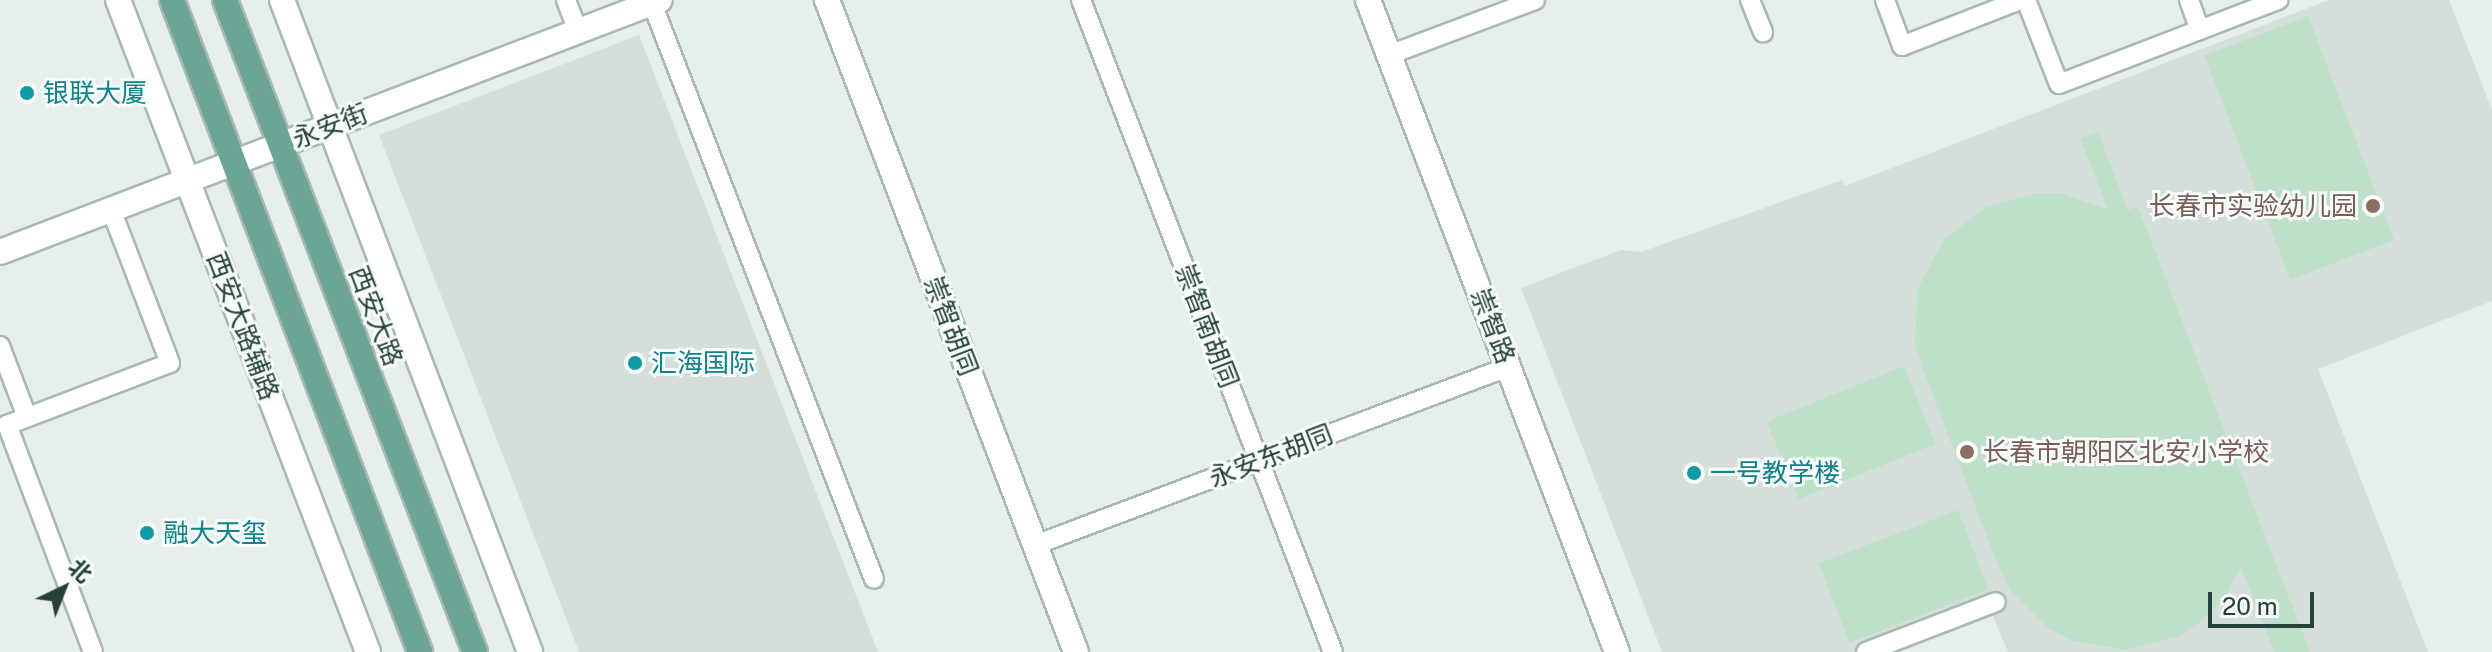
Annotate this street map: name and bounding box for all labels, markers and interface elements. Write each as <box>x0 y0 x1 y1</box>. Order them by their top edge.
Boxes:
place label: 银联大厦 <box>43 77 147 109</box>
marker: 银联大厦 <box>18 84 36 102</box>
street label: 永安街 <box>288 97 372 155</box>
place label: 长春市实验幼儿园 <box>2149 190 2357 222</box>
marker: 长春市实验幼儿园 <box>2364 197 2382 215</box>
street label: 西安大路辅路 <box>200 248 286 404</box>
street label: 崇智南胡同 <box>1169 260 1245 392</box>
street label: 西安大路 <box>343 262 409 370</box>
street label: 崇智胡同 <box>918 272 984 380</box>
street label: 崇智路 <box>1464 284 1522 368</box>
place label: 汇海国际 <box>651 347 755 379</box>
marker: 汇海国际 <box>626 354 644 372</box>
street label: 永安东胡同 <box>1205 418 1337 494</box>
place label: 长春市朝阳区北安小学校 <box>1983 436 2269 468</box>
marker: 长春市朝阳区北安小学校 <box>1958 443 1976 461</box>
place label: 一号教学楼 <box>1710 457 1840 489</box>
marker: 一号教学楼 <box>1685 464 1703 482</box>
place label: 融大天玺 <box>163 517 267 549</box>
marker: 融大天玺 <box>138 524 156 542</box>
north arrow <box>24 548 104 628</box>
text: 北 <box>63 553 97 587</box>
scale bar <box>2212 576 2318 626</box>
text: 20 m <box>2222 592 2278 620</box>

